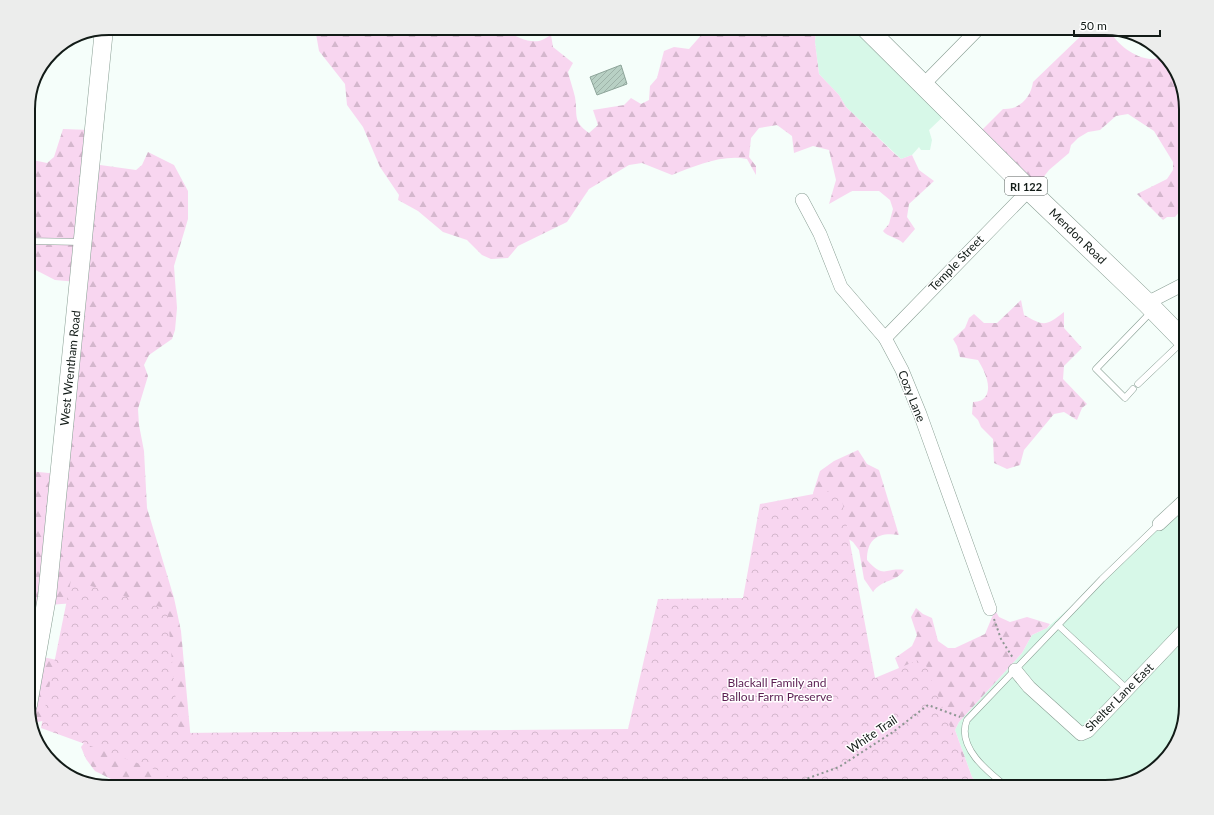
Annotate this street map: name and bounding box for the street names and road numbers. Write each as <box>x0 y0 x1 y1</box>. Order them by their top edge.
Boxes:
road number: RI 122 <box>1005 177 1047 195</box>
street label: Mendon Road <box>1046 205 1110 267</box>
street label: Temple Street <box>925 231 987 294</box>
street label: West Wrentham Road <box>56 310 84 426</box>
street label: Cozy Lane <box>895 368 929 424</box>
street label: Shelter Lane East <box>1082 659 1157 734</box>
street label: White Trail <box>844 712 900 756</box>

